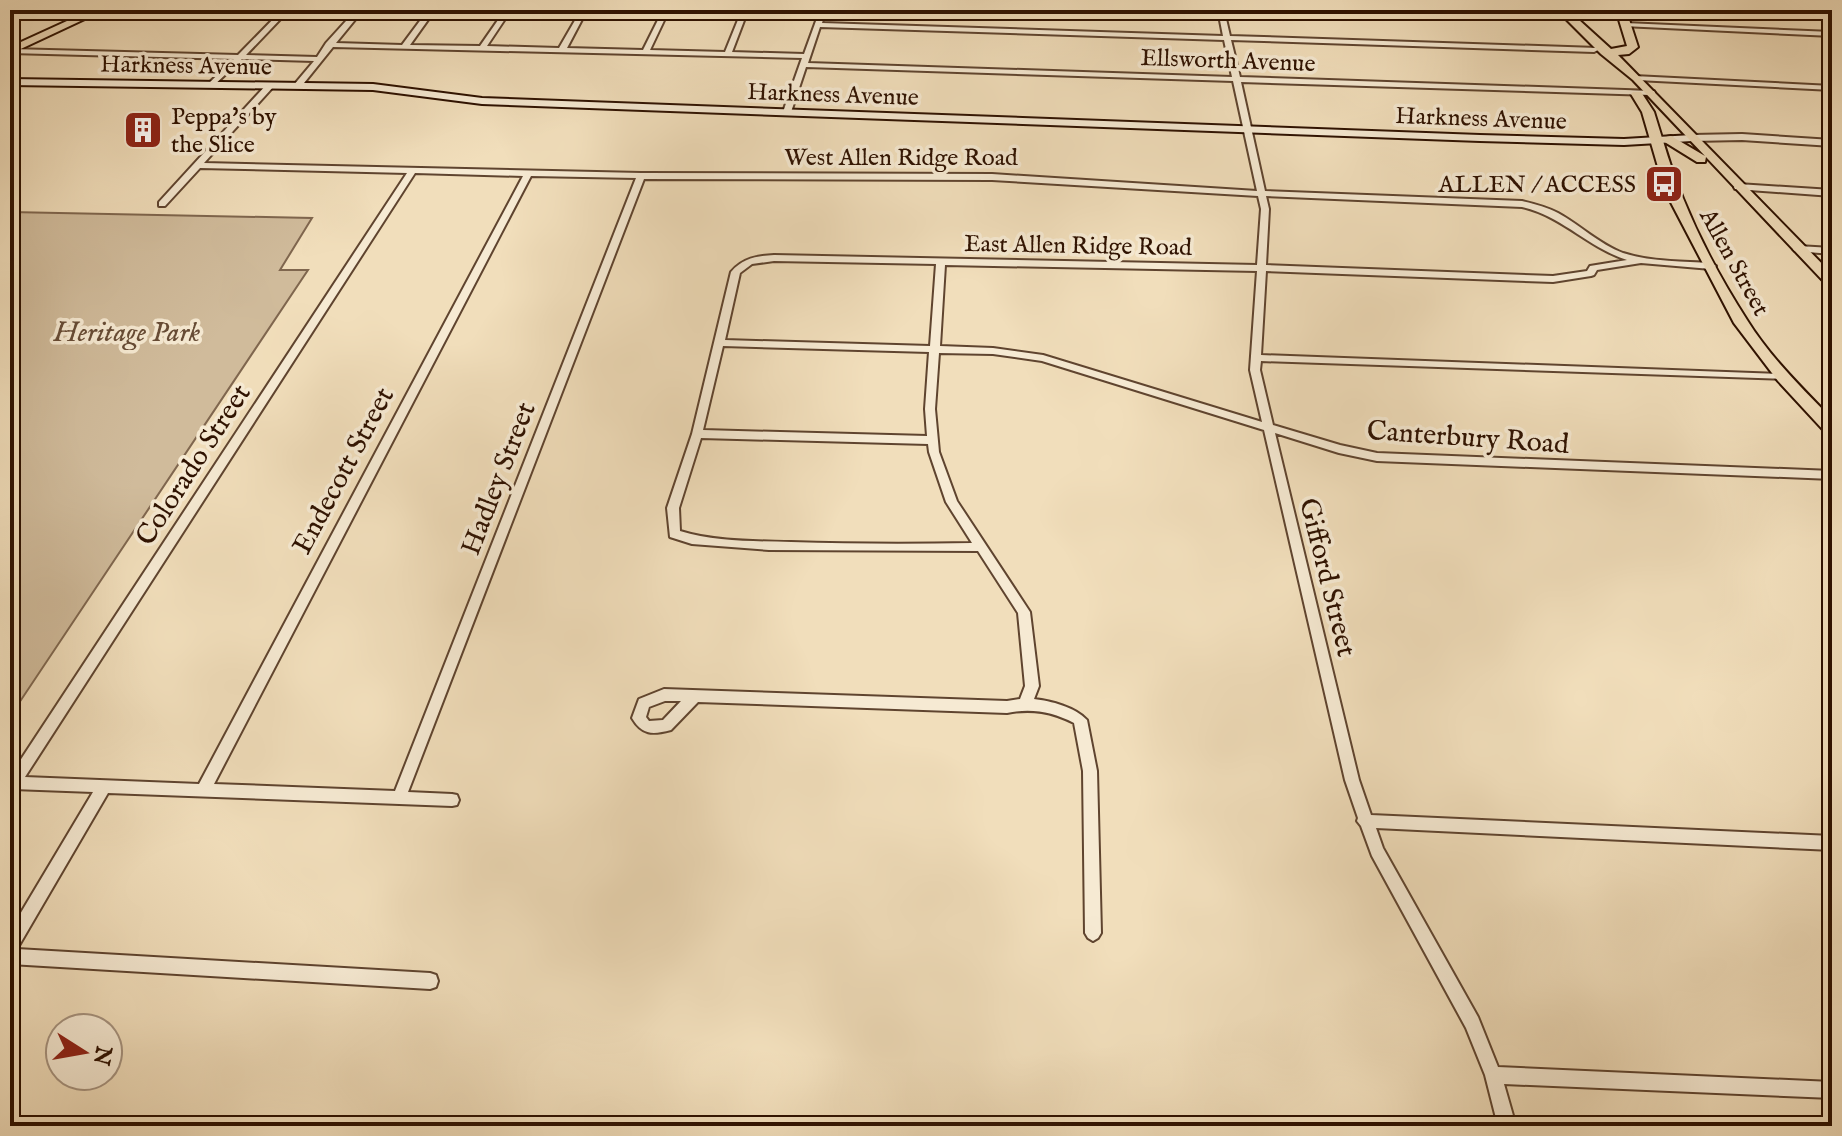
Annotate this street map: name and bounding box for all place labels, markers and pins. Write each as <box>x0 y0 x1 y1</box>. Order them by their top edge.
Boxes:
place label: Peppa's by the Slice <box>171 102 277 161</box>
building icon: Peppa's by the Slice <box>122 109 164 151</box>
bus stop icon: ALLEN / ACCESS <box>1643 163 1685 205</box>
place label: ALLEN / ACCESS <box>1437 170 1636 201</box>

